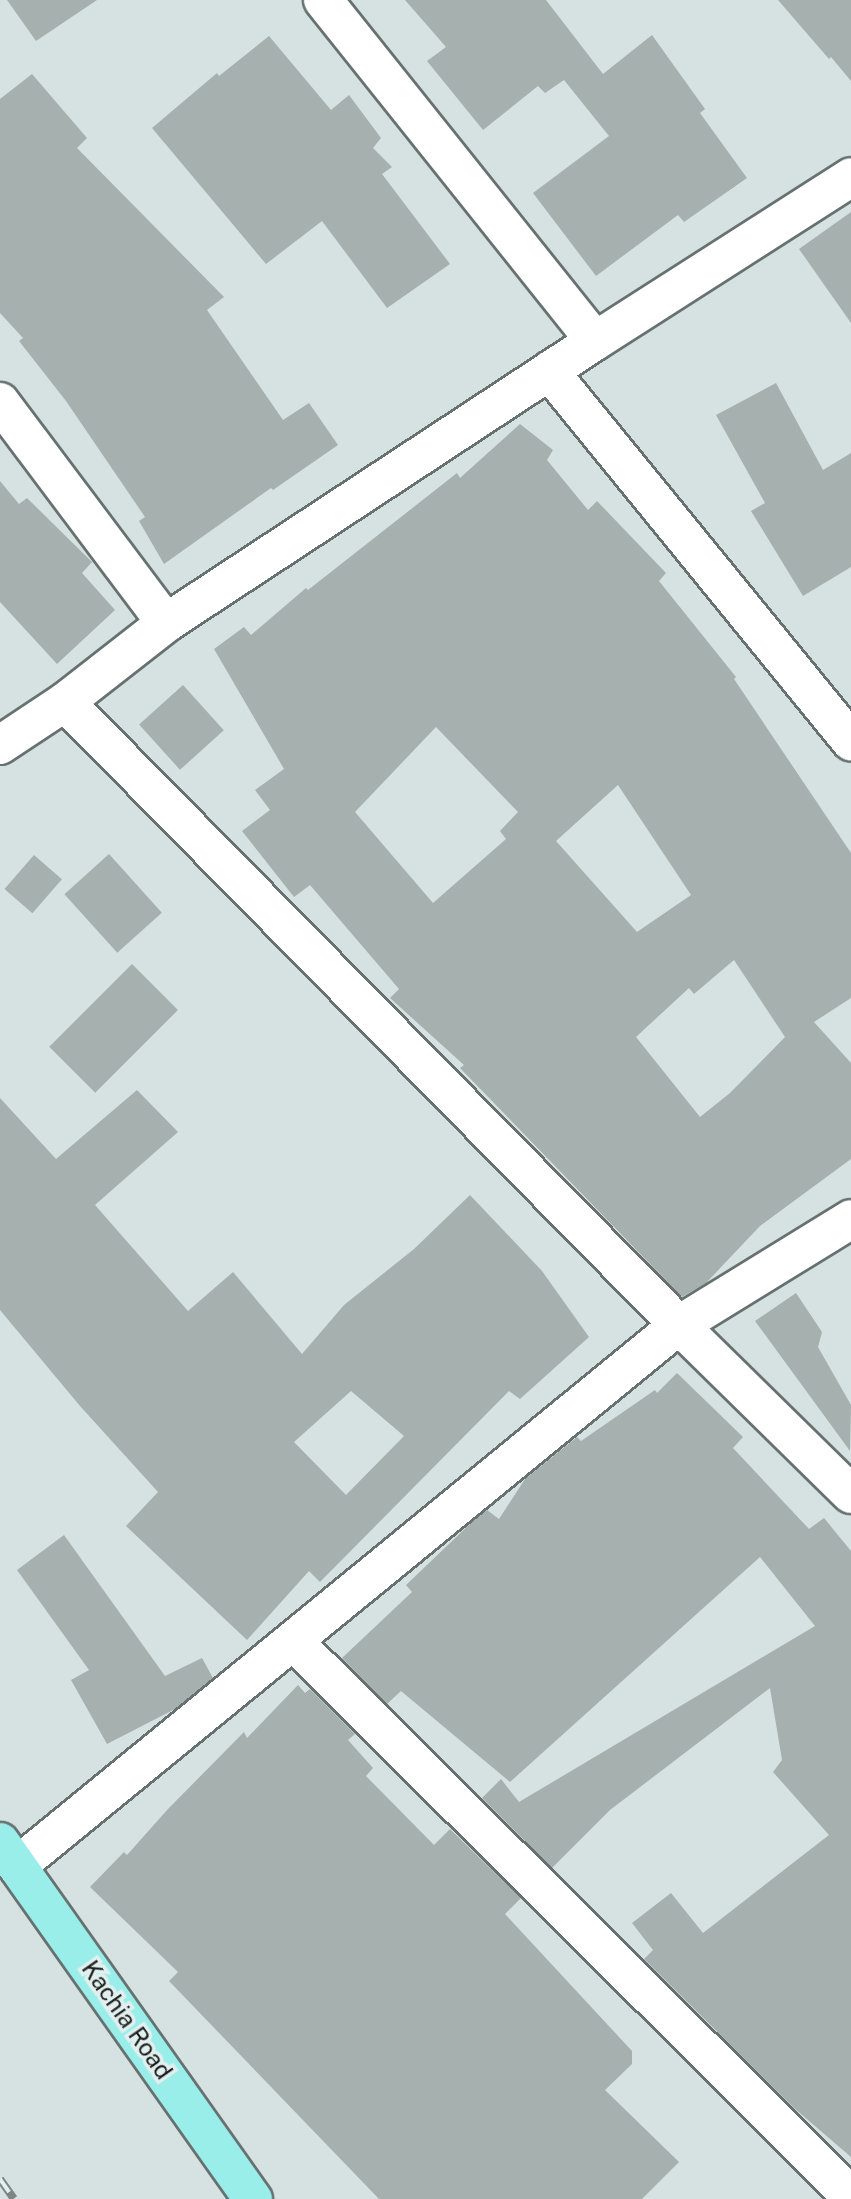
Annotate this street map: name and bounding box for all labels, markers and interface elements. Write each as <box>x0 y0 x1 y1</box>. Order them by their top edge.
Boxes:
street label: Kachia Road <box>76 1955 178 2085</box>

